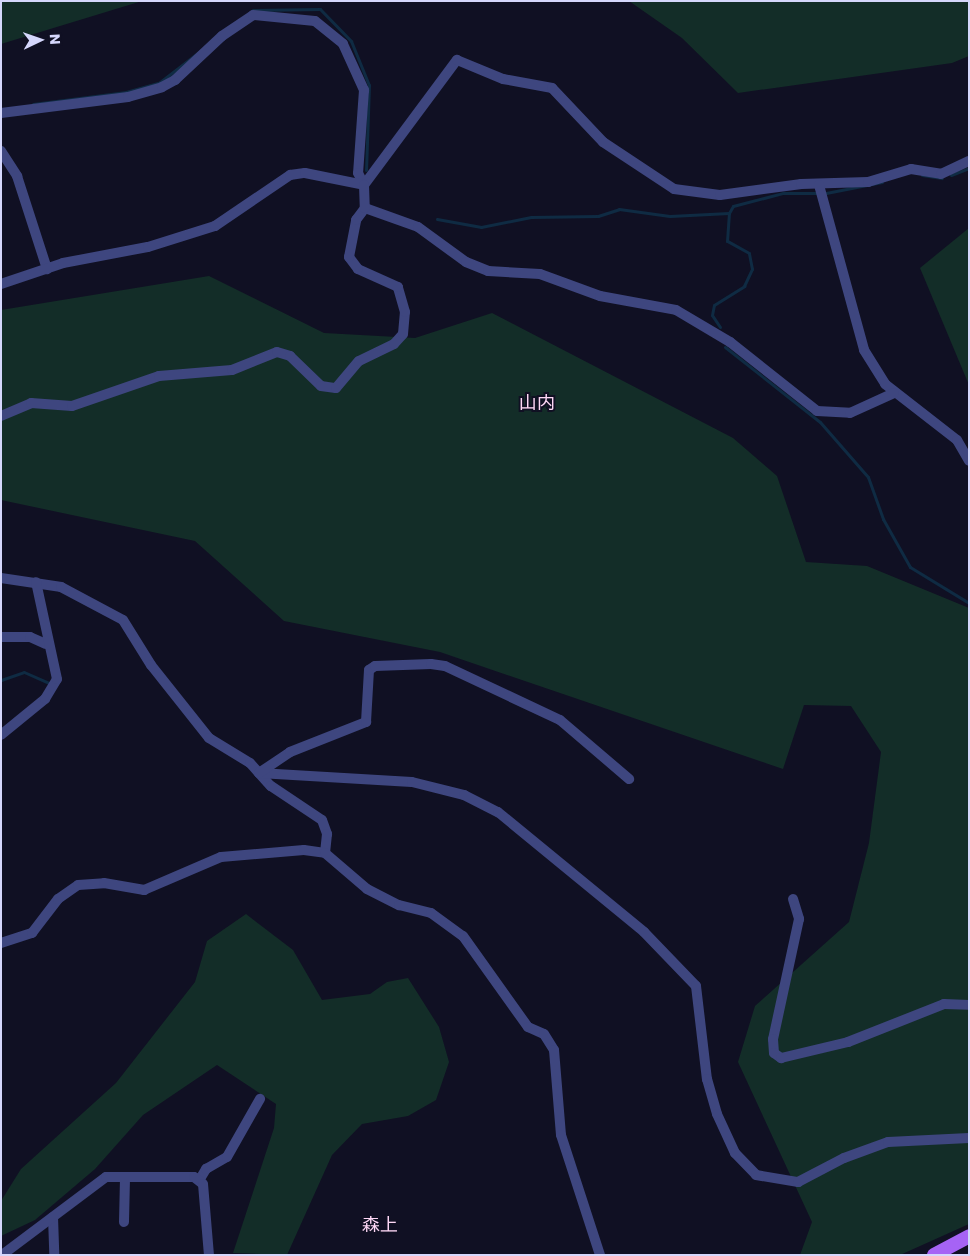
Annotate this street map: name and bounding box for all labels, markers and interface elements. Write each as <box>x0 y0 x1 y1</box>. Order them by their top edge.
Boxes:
north arrow <box>15 15 65 65</box>
text: N <box>45 33 65 45</box>
district label: 山内 <box>519 392 555 414</box>
district label: 森上 <box>362 1214 398 1236</box>

